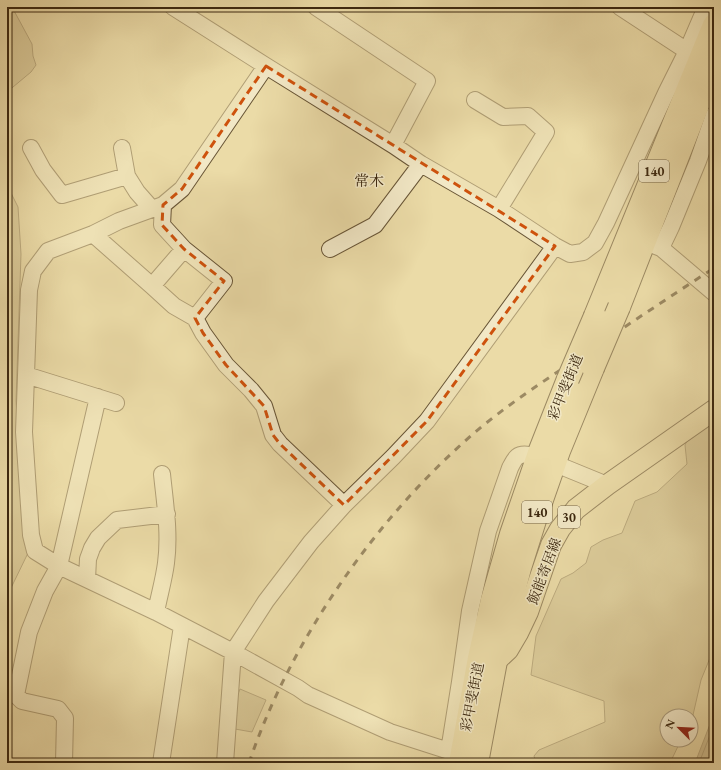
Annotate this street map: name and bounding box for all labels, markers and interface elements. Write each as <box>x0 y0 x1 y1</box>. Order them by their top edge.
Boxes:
road number: 140 <box>639 160 669 182</box>
district label: 常木 <box>354 171 384 190</box>
street label: 彩甲斐街道 <box>544 351 586 423</box>
road number: 140 <box>522 501 552 523</box>
road number: 30 <box>558 506 580 528</box>
street label: 飯能寄居線 <box>523 535 565 607</box>
street label: 彩甲斐街道 <box>456 661 488 733</box>
north arrow <box>659 708 699 748</box>
text: N <box>662 717 678 731</box>

